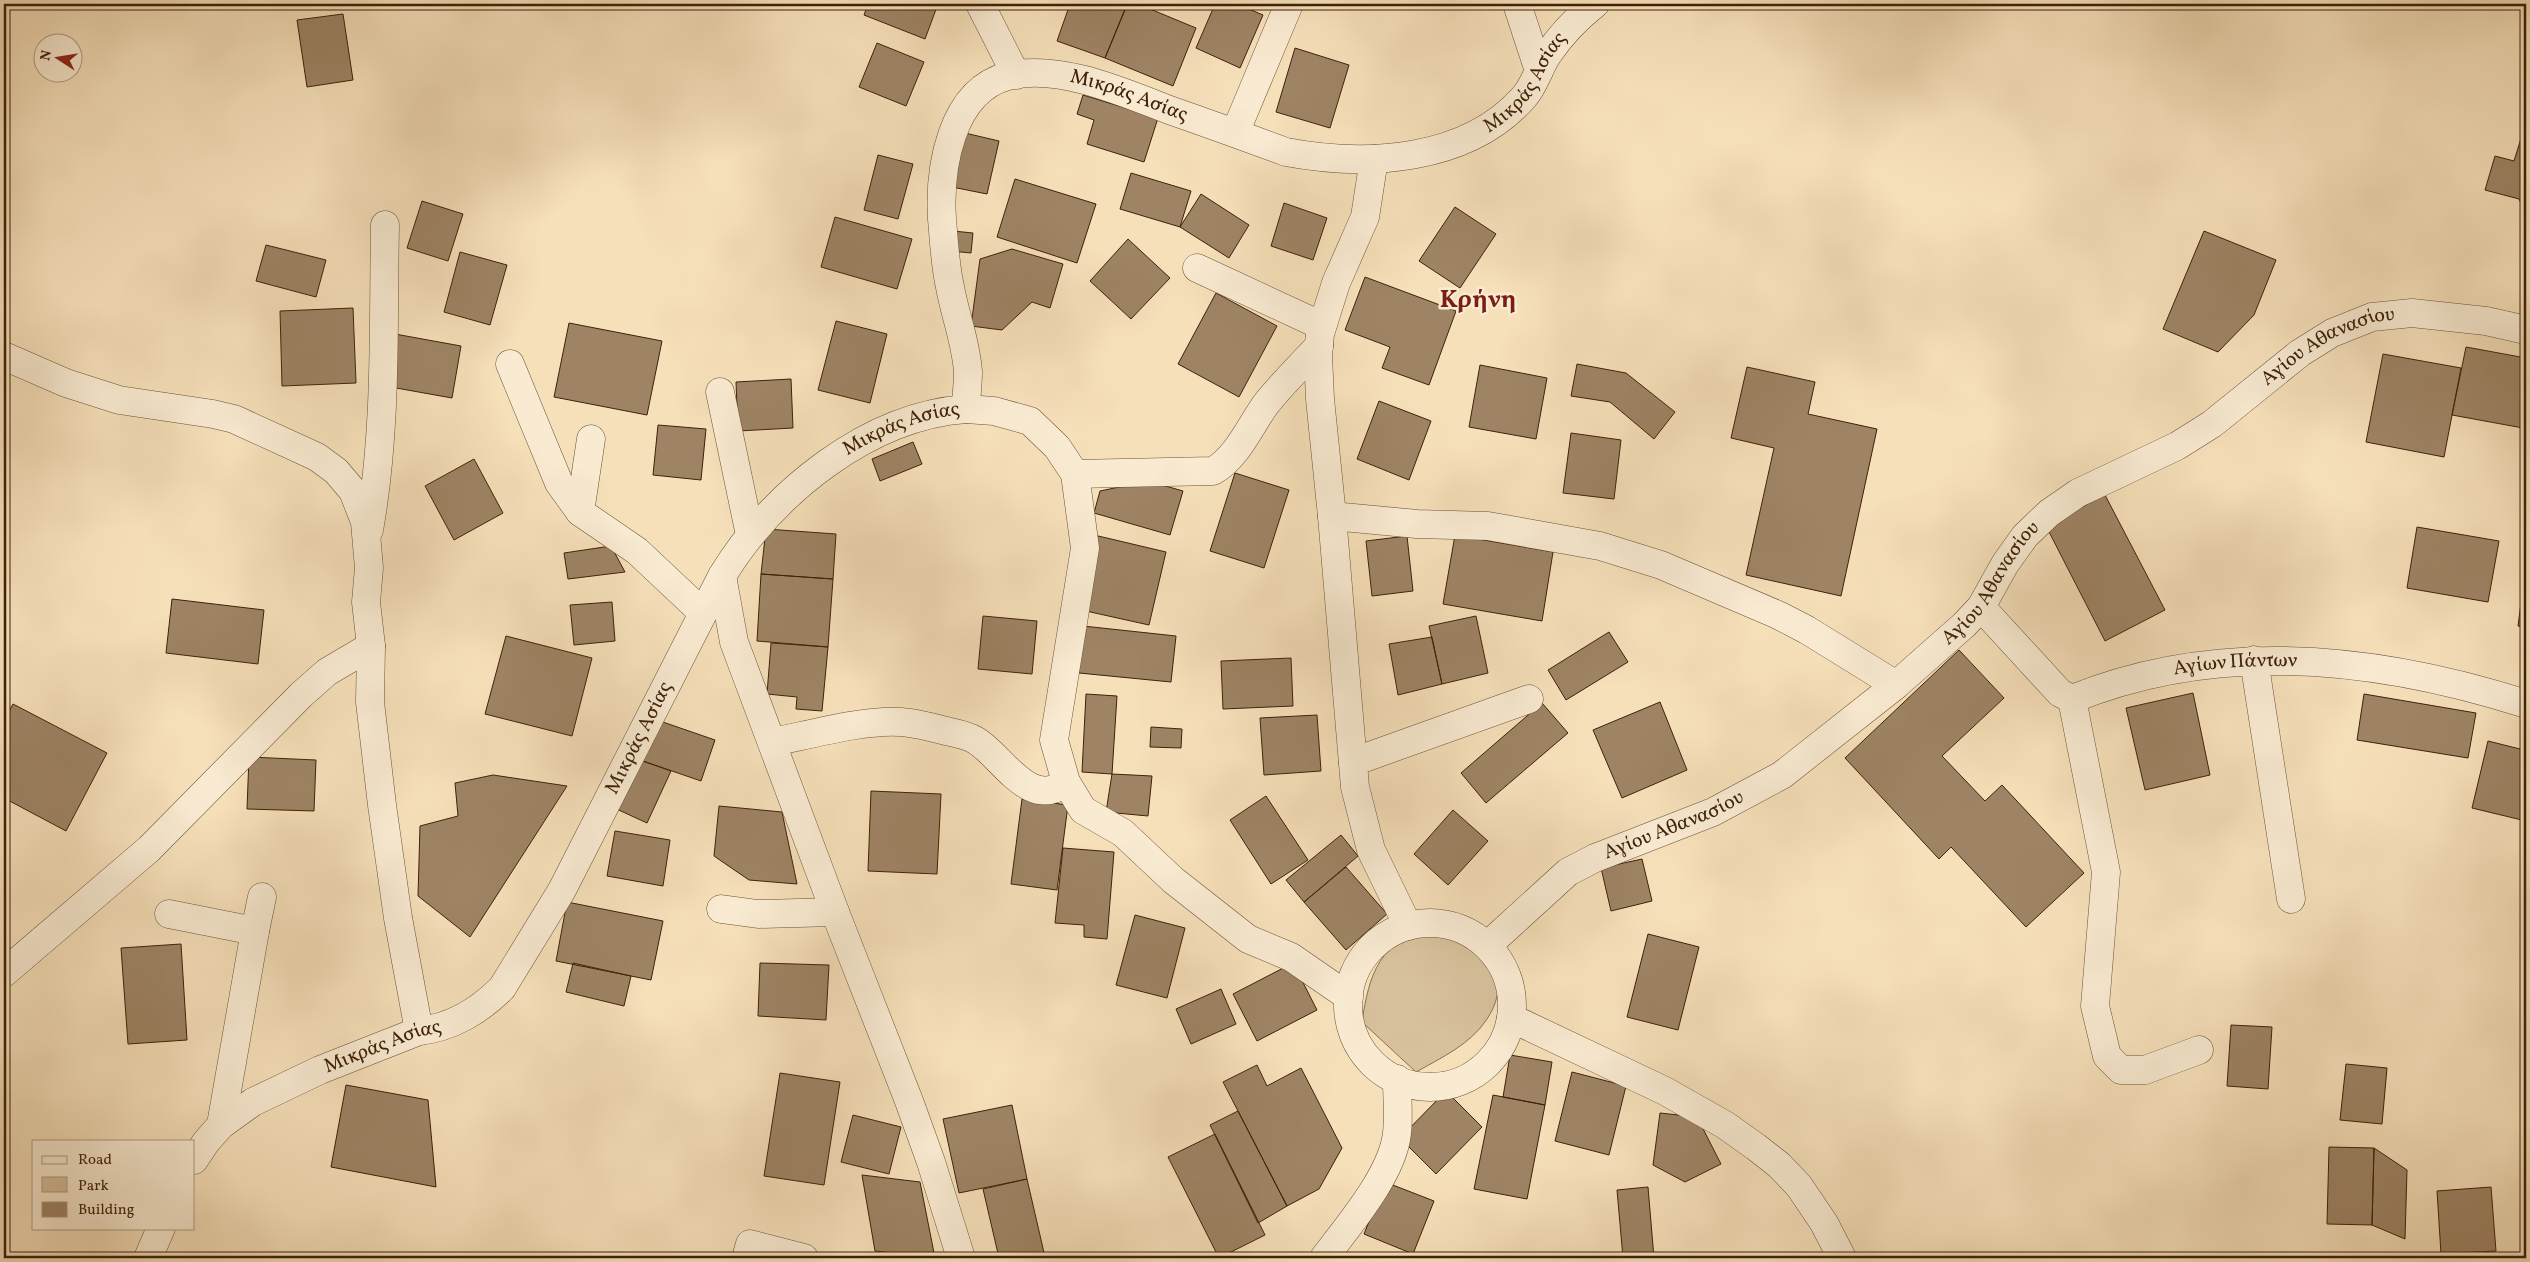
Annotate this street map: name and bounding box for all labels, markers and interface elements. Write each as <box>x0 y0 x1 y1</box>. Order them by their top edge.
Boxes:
street label: Μικράς Ασίας <box>1478 26 1573 140</box>
north arrow <box>32 32 82 82</box>
text: N <box>36 49 57 63</box>
street label: Μικράς Ασίας <box>1067 63 1191 129</box>
district label: Κρήνη <box>1440 283 1516 318</box>
street label: Αγίου Αθανασίου <box>2255 301 2396 393</box>
street label: Μικράς Ασίας <box>838 396 961 463</box>
street label: Αγίου Αθανασίου <box>1936 515 2046 652</box>
street label: Αγίων Πάντων <box>2171 647 2298 683</box>
street label: Μικράς Ασίας <box>599 677 680 799</box>
street label: Αγίου Αθανασίου <box>1600 784 1749 867</box>
street label: Μικράς Ασίας <box>320 1013 444 1081</box>
legend <box>32 1140 195 1230</box>
text: Road <box>78 1150 112 1171</box>
text: Park <box>78 1176 109 1197</box>
text: Building <box>78 1200 135 1221</box>

